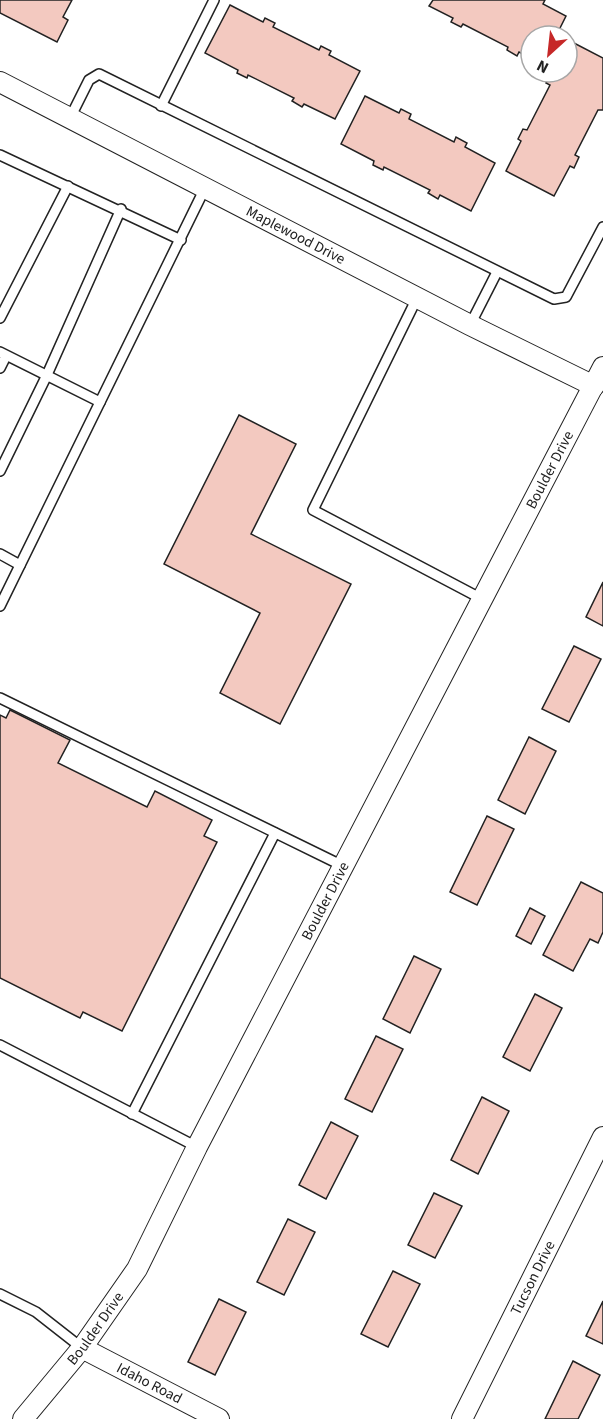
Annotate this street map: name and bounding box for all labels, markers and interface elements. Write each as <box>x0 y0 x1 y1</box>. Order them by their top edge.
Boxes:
north arrow <box>519 24 579 84</box>
text: N <box>533 54 552 79</box>
street label: Maplewood Drive <box>243 201 349 269</box>
street label: Boulder Drive <box>520 427 579 513</box>
street label: Boulder Drive <box>296 858 354 944</box>
street label: Tucson Drive <box>505 1237 560 1318</box>
street label: Boulder Drive <box>62 1287 129 1369</box>
street label: Idaho Road <box>113 1357 186 1409</box>

